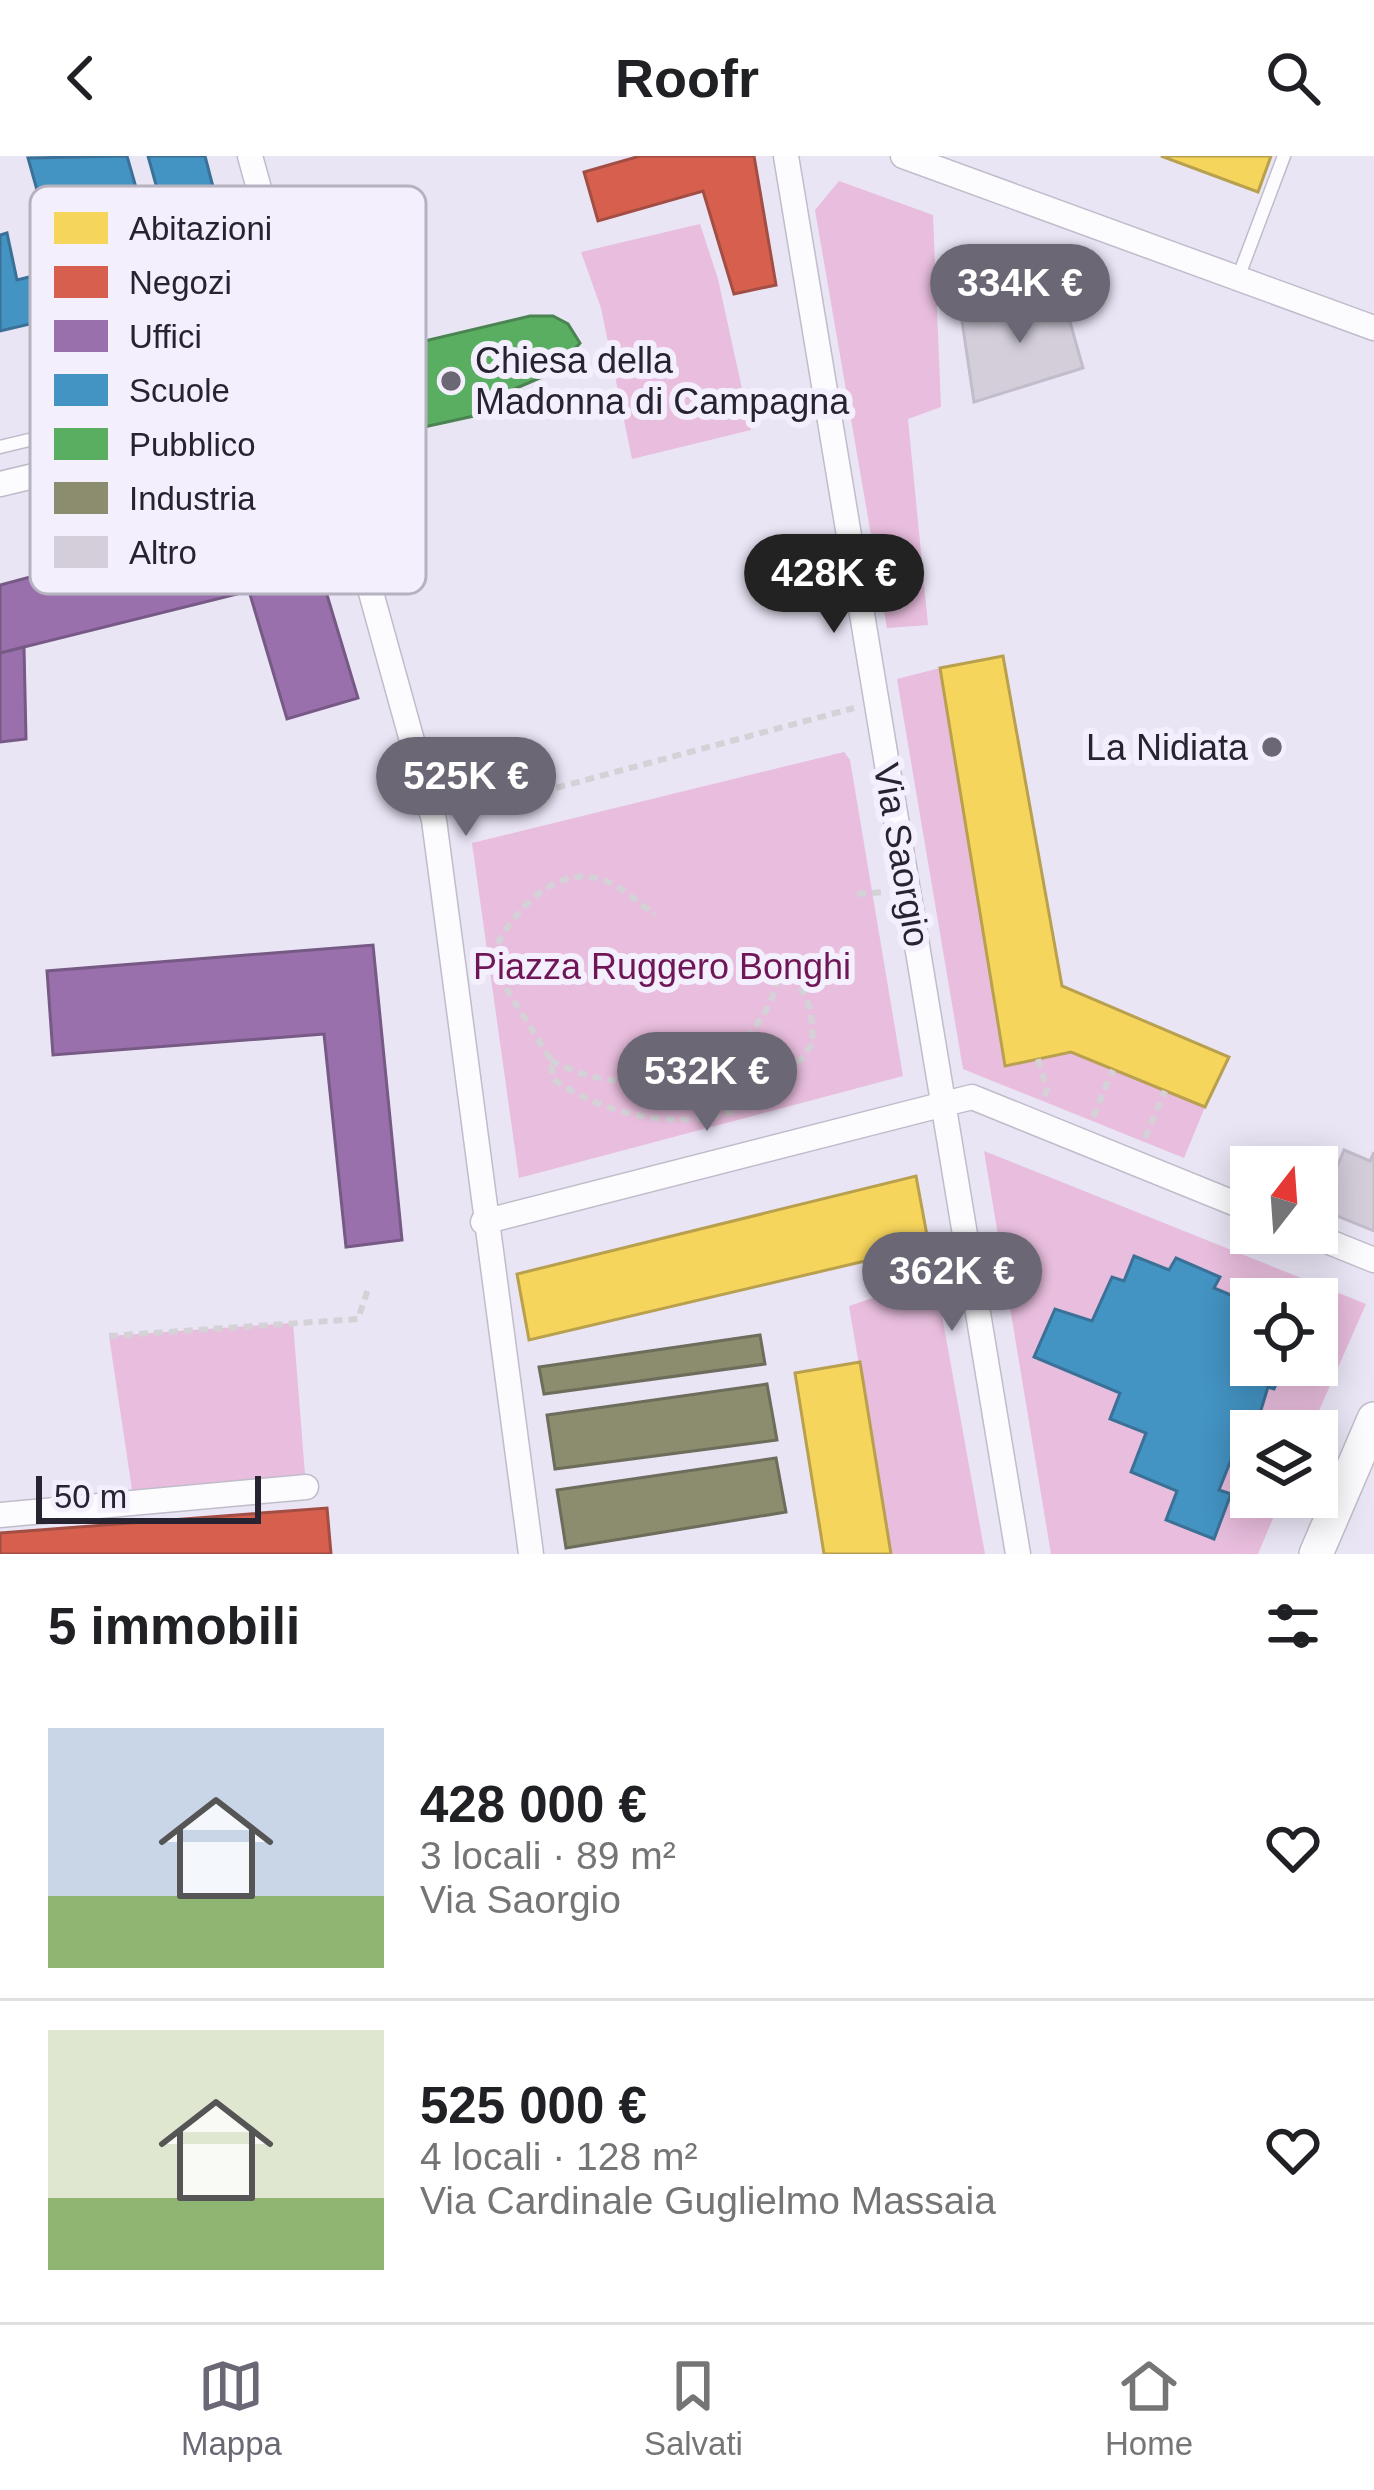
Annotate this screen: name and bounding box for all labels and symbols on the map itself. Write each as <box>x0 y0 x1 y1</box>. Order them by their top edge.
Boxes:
legend <box>30 186 426 594</box>
text: Abitazioni <box>129 210 272 247</box>
pin: 334K € <box>922 244 1118 346</box>
text: Negozi <box>129 264 232 301</box>
text: Uffici <box>129 318 202 355</box>
place label: Chiesa della Madonna di Campagna <box>475 340 850 422</box>
marker: Chiesa della Madonna di Campagna <box>438 368 464 394</box>
text: Scuole <box>129 372 230 409</box>
text: Pubblico <box>129 426 256 463</box>
text: Industria <box>129 480 256 517</box>
text: Altro <box>129 534 197 571</box>
pin: 428K € <box>736 534 932 636</box>
place label: La Nidiata <box>1086 727 1249 768</box>
marker: La Nidiata <box>1259 734 1285 760</box>
pin: 525K € <box>368 737 564 839</box>
street label: Via Saorgio <box>866 760 938 950</box>
park label: Piazza Ruggero Bonghi <box>473 946 851 987</box>
pin: 532K € <box>609 1032 805 1134</box>
north arrow <box>1230 1146 1338 1254</box>
pin: 362K € <box>854 1232 1050 1334</box>
scale bar <box>36 1470 261 1523</box>

